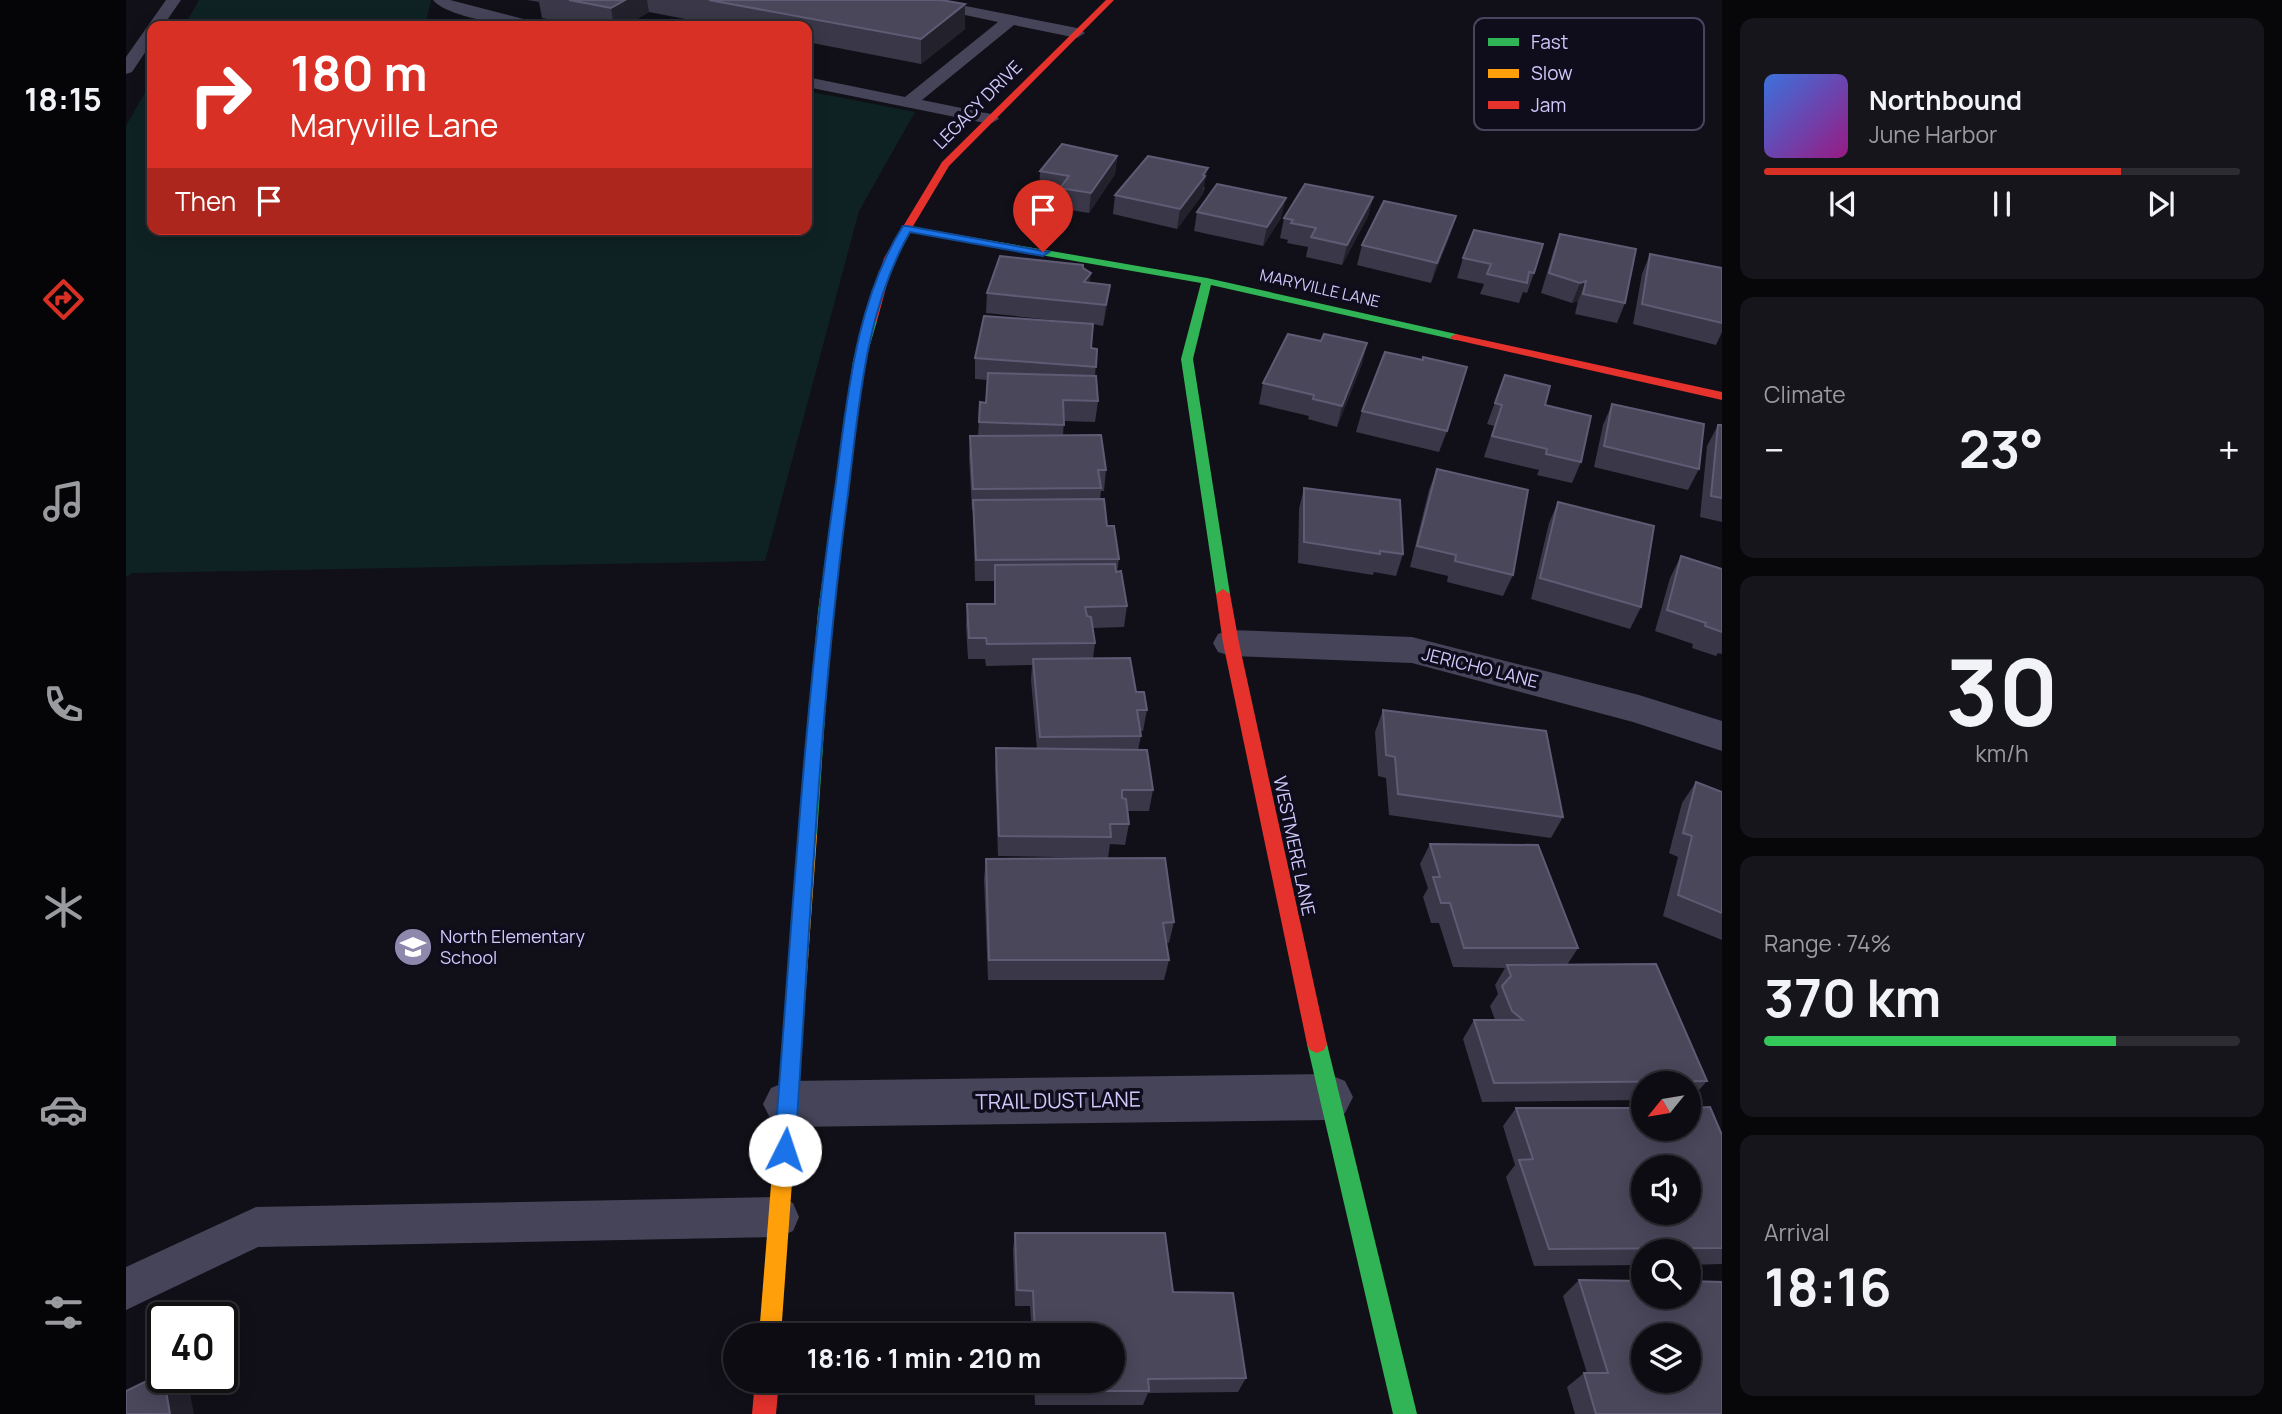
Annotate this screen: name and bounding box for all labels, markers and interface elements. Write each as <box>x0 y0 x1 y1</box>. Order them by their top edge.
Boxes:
legend <box>1474 18 1704 130</box>
text: Fast <box>1531 29 1568 55</box>
text: 180 m <box>290 39 428 106</box>
icon: right <box>175 49 266 140</box>
street label: LEGACY DRIVE <box>928 55 1027 154</box>
text: Slow <box>1531 60 1573 86</box>
text: 18:15 <box>24 77 102 121</box>
text: Northbound <box>1869 82 2022 118</box>
text: Jam <box>1531 92 1566 118</box>
text: Maryville Lane <box>290 103 498 147</box>
text: June Harbor <box>1869 118 1997 150</box>
pin <box>1013 180 1073 252</box>
icon: arrive <box>250 182 288 220</box>
text: Then <box>175 183 236 219</box>
icon: previous <box>1824 185 1862 223</box>
icon: pause <box>1983 185 2021 223</box>
icon: next <box>2142 185 2180 223</box>
icon: arrive <box>1024 191 1062 229</box>
street label: MARYVILLE LANE <box>1258 263 1382 313</box>
icon: directions <box>39 275 88 324</box>
text: Climate <box>1764 378 1846 410</box>
text: 23° <box>1959 413 2044 484</box>
text: − <box>1764 423 1785 475</box>
text: + <box>2218 423 2240 475</box>
icon: music <box>39 477 88 526</box>
text: 30 <box>1946 629 2058 753</box>
street label: JERICHO LANE <box>1420 641 1541 693</box>
icon: phone <box>39 680 88 729</box>
text: km/h <box>1975 737 2029 769</box>
street label: WESTMERE LANE <box>1268 774 1322 918</box>
icon: climate <box>39 883 88 932</box>
place label: North Elementary School <box>440 924 585 969</box>
school or university icon: North Elementary School <box>392 926 434 968</box>
text: Range · 74% <box>1764 927 1891 959</box>
text: 370 km <box>1764 962 1941 1033</box>
north arrow <box>1631 1071 1701 1141</box>
map controls <box>1631 1071 1701 1393</box>
icon: car <box>39 1085 88 1134</box>
street label: TRAIL DUST LANE <box>975 1085 1141 1115</box>
position arrow <box>748 1113 822 1187</box>
button: sound <box>1631 1155 1701 1225</box>
text: Arrival <box>1764 1216 1830 1248</box>
button: search <box>1631 1239 1701 1309</box>
text: 18:16 <box>1764 1251 1892 1322</box>
icon: filters <box>39 1288 88 1337</box>
speed limit sign: 40 <box>147 1302 238 1393</box>
button: layers <box>1631 1323 1701 1393</box>
text: 18:16 · 1 min · 210 m <box>807 1340 1041 1376</box>

